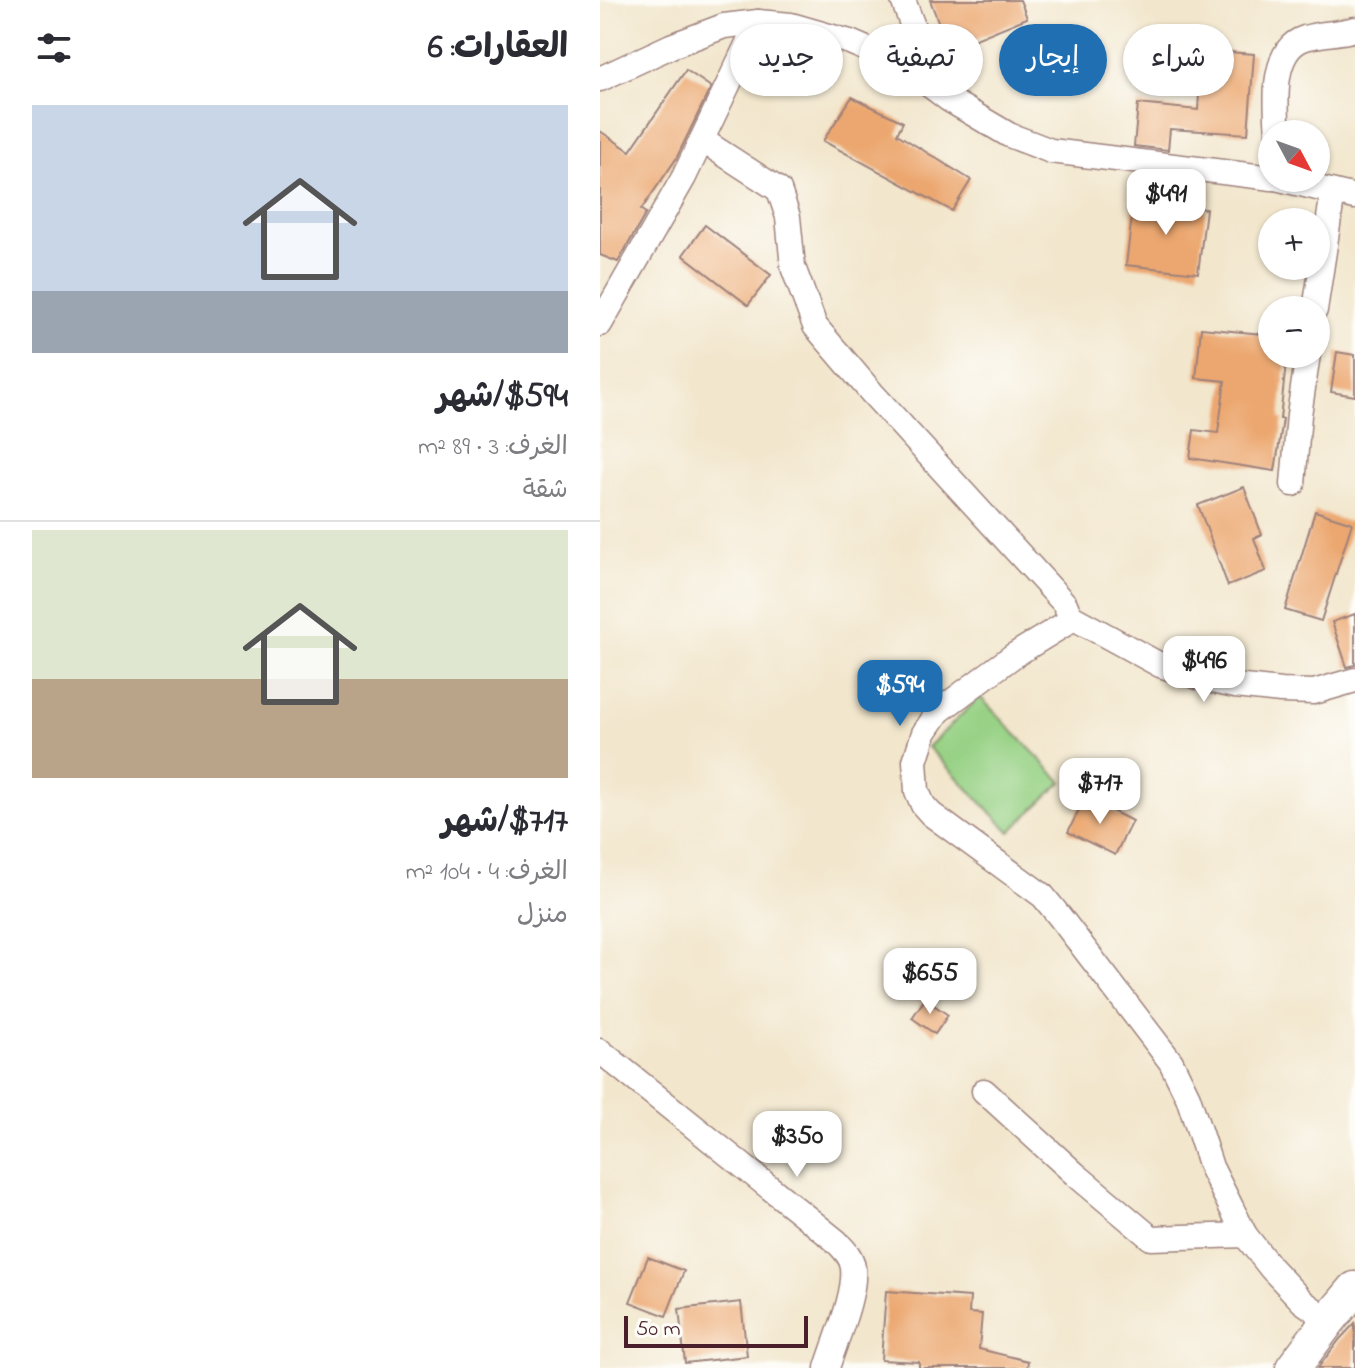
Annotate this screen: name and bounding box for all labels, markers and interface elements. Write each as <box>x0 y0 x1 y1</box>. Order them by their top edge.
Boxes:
text: العقارات: 6 <box>428 24 568 74</box>
chip: جديد <box>730 24 843 96</box>
chip: تصفية <box>859 24 983 96</box>
chip: إيجار <box>999 24 1107 96</box>
chip: شراء <box>1123 24 1234 96</box>
icon: filters <box>32 26 76 70</box>
north arrow <box>1258 120 1330 192</box>
map controls <box>1258 120 1330 368</box>
icon: home <box>228 157 372 301</box>
pin: $491 <box>1119 169 1213 237</box>
text: $491 <box>1145 176 1187 214</box>
button: + <box>1258 208 1330 280</box>
button: − <box>1258 296 1330 368</box>
text: $594/شهر <box>437 373 568 423</box>
text: الغرف: 3 · 89 m² <box>418 429 568 467</box>
text: شقة <box>523 472 568 510</box>
icon: home <box>228 582 372 726</box>
pin: $496 <box>1157 636 1251 704</box>
text: $496 <box>1181 643 1227 681</box>
pin: $594 <box>853 660 947 728</box>
text: $594 <box>875 667 925 705</box>
pin: $717 <box>1053 758 1147 826</box>
text: $717 <box>1077 765 1123 803</box>
text: $717/شهر <box>442 798 568 848</box>
text: الغرف: 4 · 104 m² <box>405 854 568 892</box>
text: منزل <box>517 897 568 935</box>
pin: $655 <box>883 948 977 1016</box>
text: $655 <box>902 955 958 993</box>
pin: $350 <box>750 1111 844 1179</box>
text: $350 <box>771 1118 823 1156</box>
scale bar <box>624 1312 808 1348</box>
text: 50 m <box>636 1314 681 1346</box>

